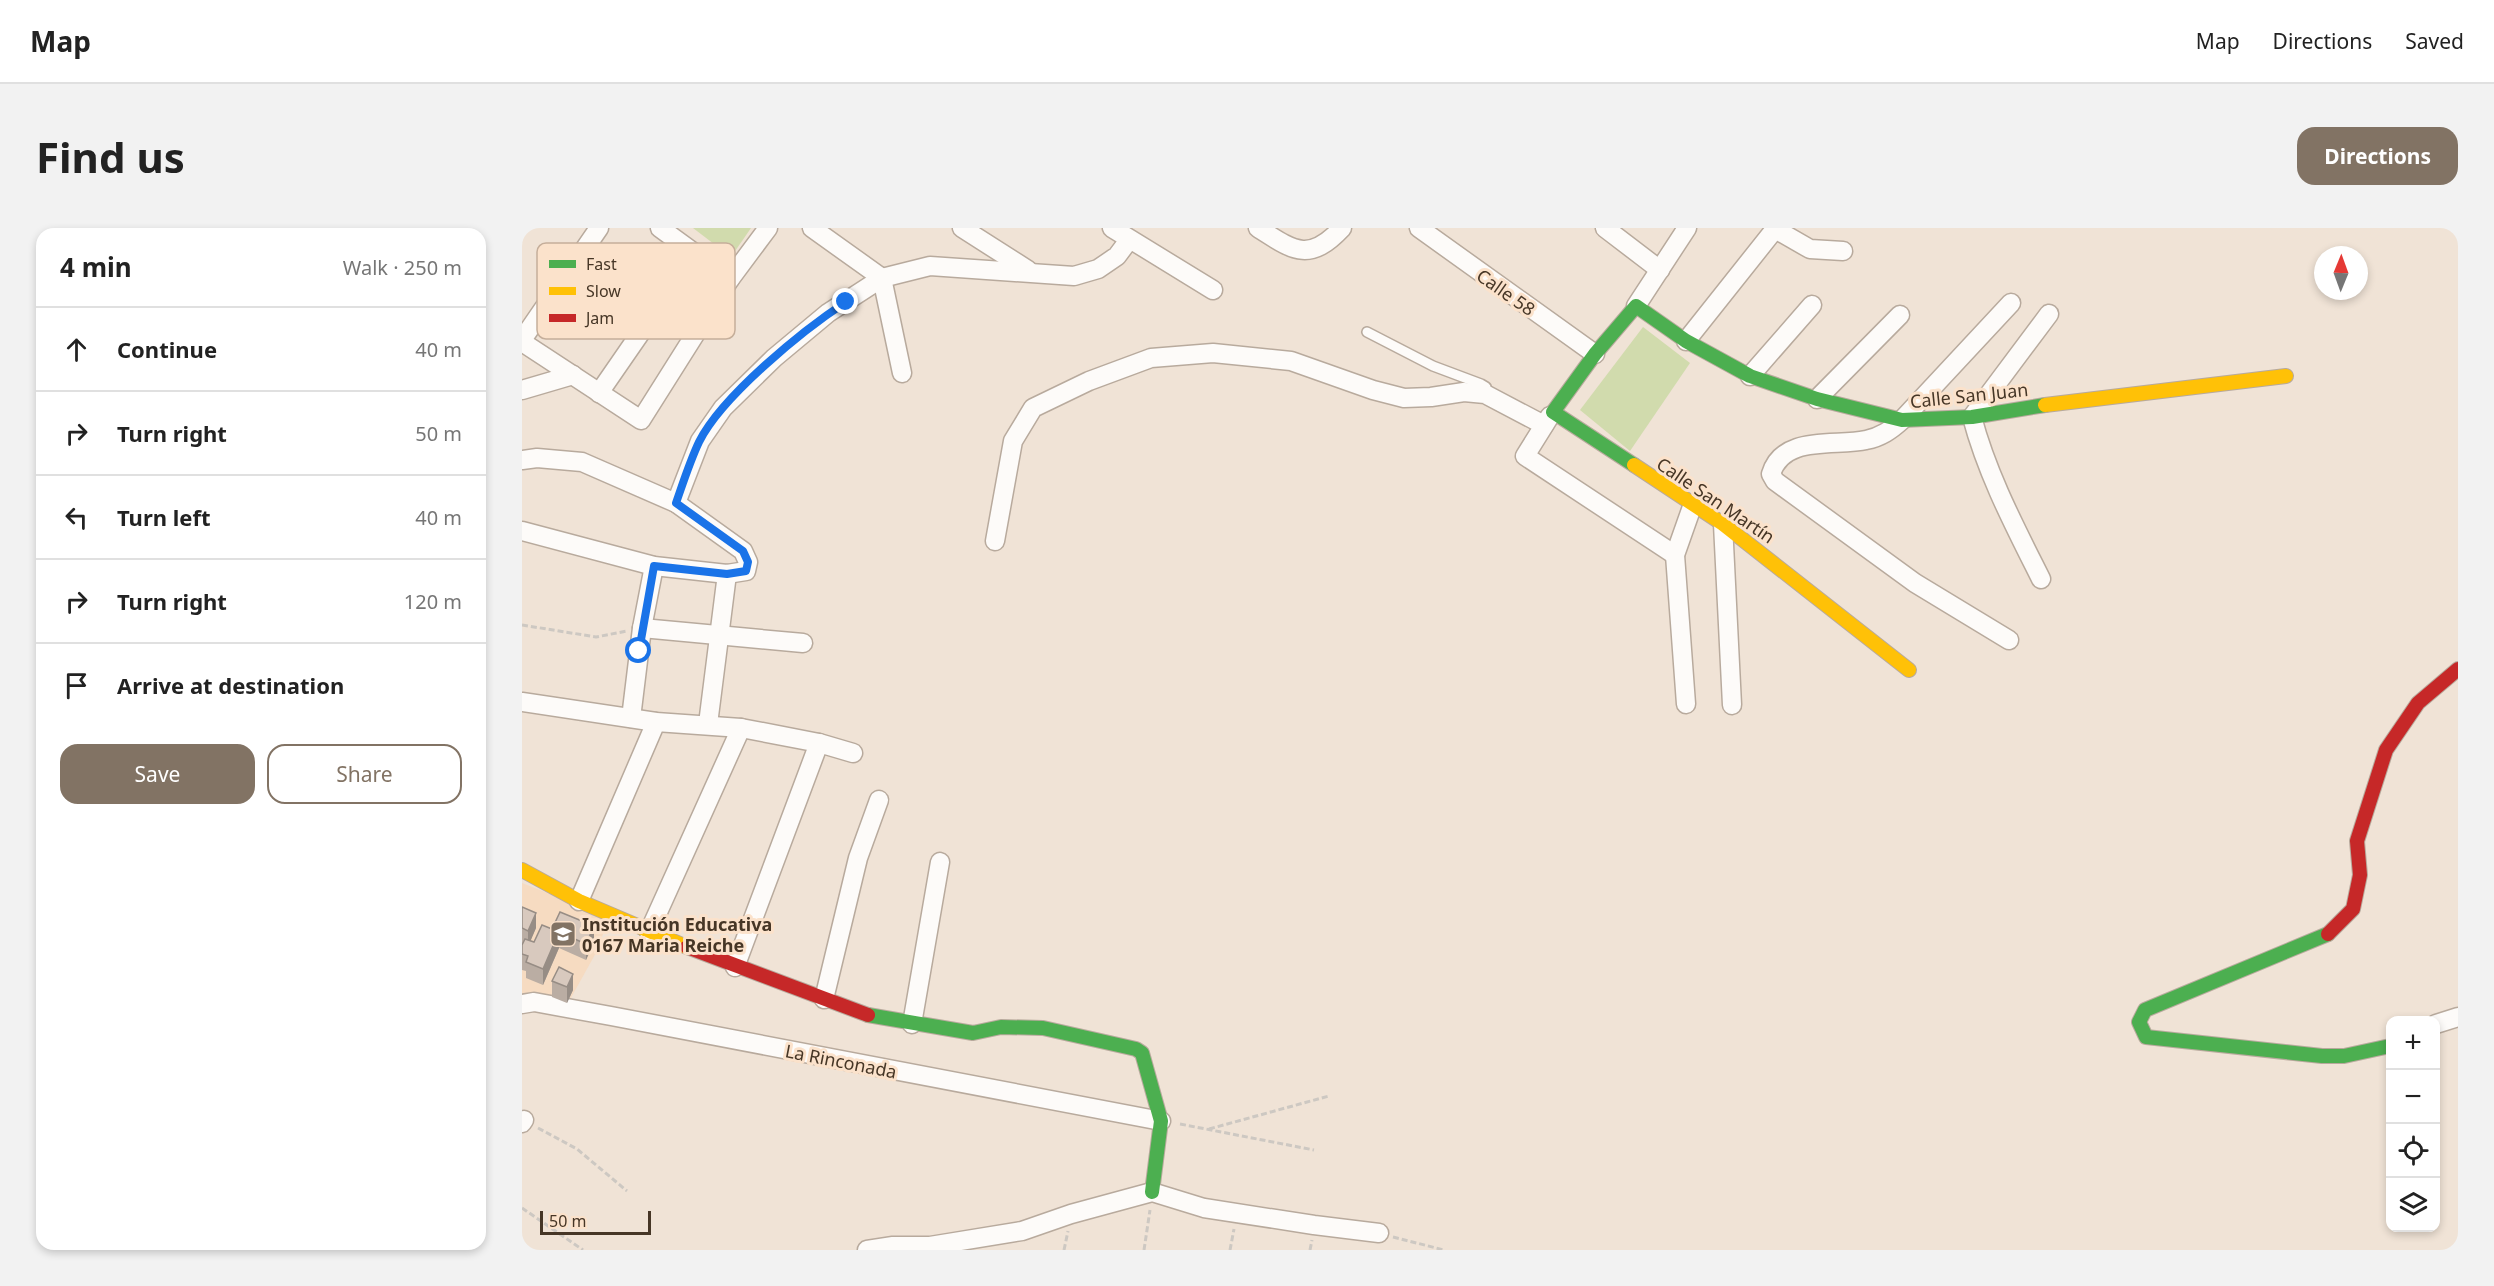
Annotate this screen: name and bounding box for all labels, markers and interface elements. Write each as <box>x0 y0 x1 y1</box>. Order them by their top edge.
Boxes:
text: Map <box>30 22 91 60</box>
text: Map <box>2196 27 2240 55</box>
text: Directions <box>2273 27 2372 55</box>
text: Saved <box>2405 27 2464 55</box>
button: Directions <box>2297 127 2458 185</box>
text: Find us <box>36 128 185 185</box>
legend <box>537 243 735 339</box>
north arrow <box>2314 246 2368 300</box>
text: 4 min <box>60 249 132 285</box>
text: Fast <box>586 253 617 275</box>
text: Walk · 250 m <box>343 254 462 281</box>
street label: Calle 58 <box>1472 263 1540 321</box>
text: Slow <box>586 280 621 302</box>
route end <box>832 288 858 314</box>
text: Jam <box>584 307 614 329</box>
icon: ahead <box>60 333 93 366</box>
text: Continue <box>117 334 217 364</box>
text: 40 m <box>415 336 462 363</box>
street label: Calle San Juan <box>1909 377 2029 413</box>
icon: right <box>60 417 93 450</box>
text: Turn right <box>117 418 227 448</box>
text: 50 m <box>415 420 462 447</box>
street label: Calle San Martín <box>1652 452 1780 548</box>
icon: left <box>60 501 93 534</box>
text: Turn left <box>117 502 211 532</box>
text: 40 m <box>415 504 462 531</box>
icon: right <box>60 585 93 618</box>
text: Turn right <box>117 586 227 616</box>
text: 120 m <box>404 588 462 615</box>
route start <box>625 637 651 663</box>
icon: arrive <box>60 669 93 702</box>
text: Arrive at destination <box>117 670 344 700</box>
button: Save <box>60 744 255 804</box>
button: Share <box>267 744 462 804</box>
place label: Institución Educativa 0167 Maria Reiche <box>582 912 772 957</box>
school or university icon: Institución Educativa 0167 Maria Reiche <box>548 919 578 949</box>
map controls <box>2386 1016 2440 1232</box>
button: + <box>2386 1016 2440 1070</box>
street label: La Rinconada <box>783 1038 899 1084</box>
button: − <box>2386 1070 2440 1124</box>
button: locate <box>2386 1124 2440 1178</box>
button: layers <box>2386 1178 2440 1232</box>
scale bar <box>540 1208 651 1236</box>
text: 50 m <box>549 1210 586 1232</box>

